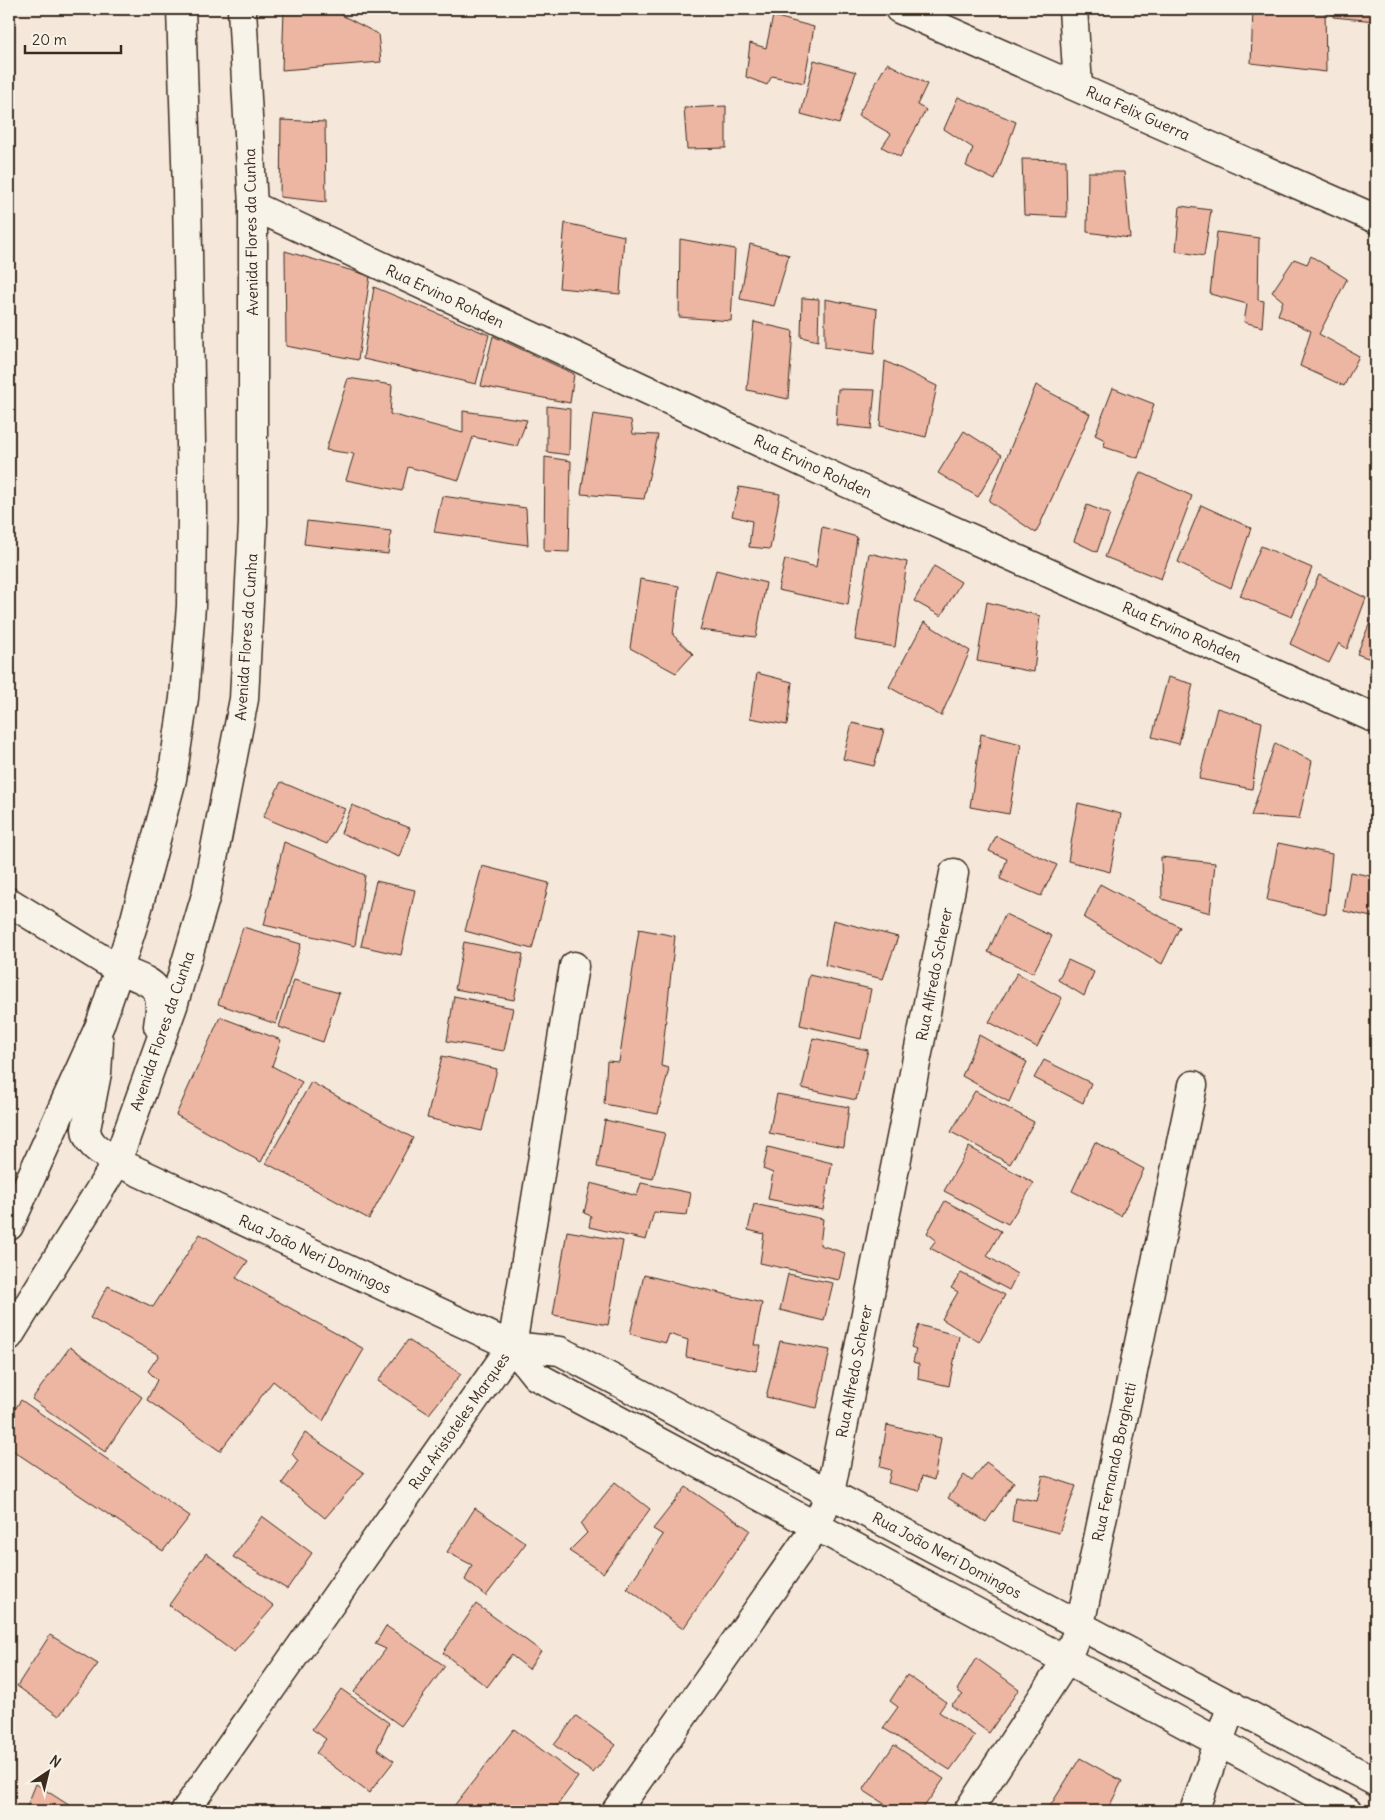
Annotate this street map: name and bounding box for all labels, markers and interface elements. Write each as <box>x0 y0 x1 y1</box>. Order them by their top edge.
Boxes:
scale bar <box>25 22 121 54</box>
text: 20 m <box>32 30 67 49</box>
street label: Rua Felix Guerra <box>1083 82 1193 145</box>
street label: Avenida Flores da Cunha <box>240 148 262 316</box>
street label: Rua Ervino Rohden <box>383 260 508 332</box>
street label: Rua Ervino Rohden <box>751 430 876 502</box>
street label: Avenida Flores da Cunha <box>231 552 261 721</box>
street label: Rua Ervino Rohden <box>1119 597 1245 667</box>
street label: Rua Alfredo Scherer <box>912 906 956 1042</box>
street label: Avenida Flores da Cunha <box>126 948 198 1113</box>
street label: Rua João Neri Domingos <box>236 1210 394 1298</box>
street label: Rua Alfredo Scherer <box>832 1303 876 1439</box>
street label: Rua Aristoteles Marques <box>405 1349 514 1493</box>
street label: Rua Fernando Borghetti <box>1088 1381 1140 1543</box>
street label: Rua João Neri Domingos <box>869 1508 1025 1602</box>
north arrow <box>22 1748 72 1798</box>
text: N <box>46 1751 65 1772</box>

